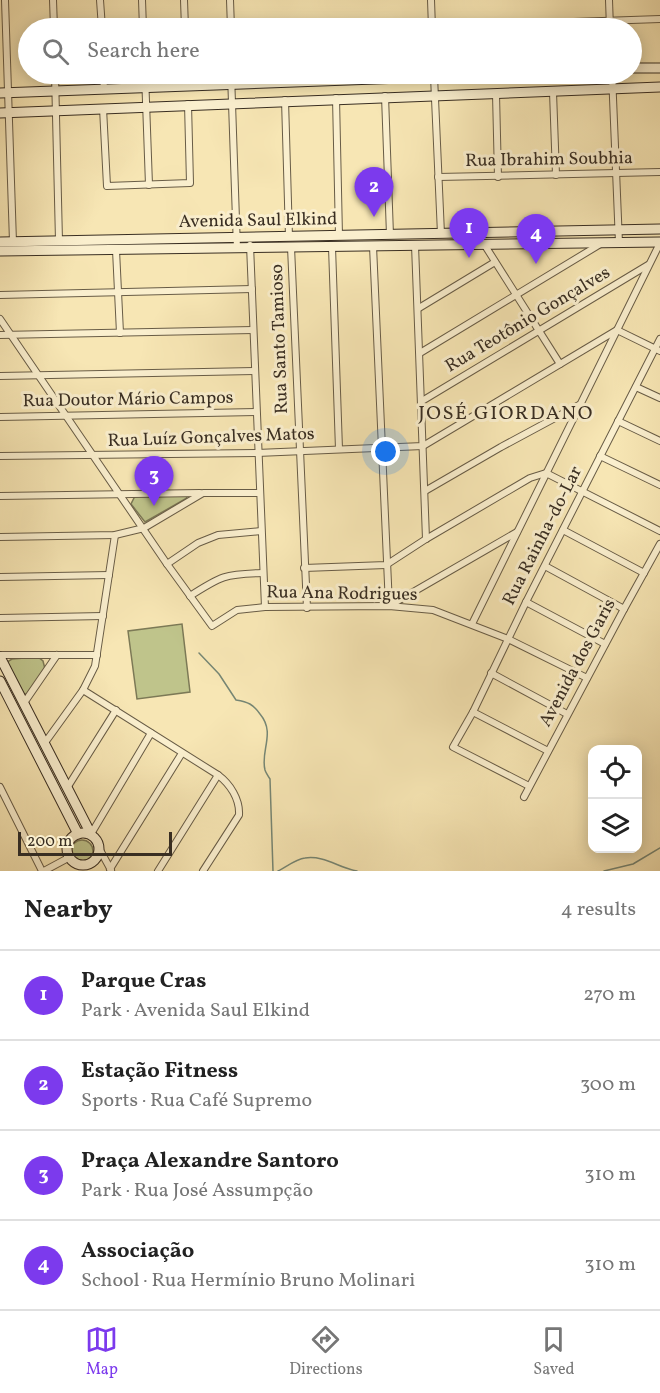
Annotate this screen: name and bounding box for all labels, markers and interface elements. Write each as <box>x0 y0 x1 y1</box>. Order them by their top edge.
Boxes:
search box <box>18 18 642 84</box>
icon: search <box>39 35 72 68</box>
text: Search here <box>87 36 200 67</box>
street label: Rua Ibrahim Soubhia <box>465 146 633 174</box>
pin: 2 <box>354 168 394 217</box>
street label: Avenida Saul Elkind <box>178 207 338 235</box>
pin: 1 <box>450 208 488 258</box>
pin: 4 <box>516 214 556 264</box>
street label: Rua Teotônio Gonçalves <box>441 261 615 379</box>
street label: Rua Santo Tamioso <box>265 264 295 414</box>
street label: Rua Doutor Mário Campos <box>22 386 234 414</box>
district label: JOSÉ GIORDANO <box>418 400 594 428</box>
street label: Rua Luíz Gonçalves Matos <box>107 422 315 454</box>
your location <box>371 437 400 466</box>
pin: 3 <box>134 456 174 506</box>
street label: Rua Rainha-do-Lar <box>497 462 589 610</box>
street label: Rua Ana Rodrigues <box>266 580 418 608</box>
street label: Avenida dos Garis <box>534 594 622 732</box>
map controls <box>588 745 642 853</box>
button: locate <box>588 745 642 799</box>
button: layers <box>588 799 642 853</box>
scale bar <box>18 829 172 856</box>
text: 200 m <box>27 831 72 853</box>
text: Nearby <box>24 892 113 928</box>
text: 4 results <box>561 896 636 924</box>
text: Parque Cras <box>81 966 207 997</box>
text: 1 <box>39 981 48 1009</box>
text: 270 m <box>583 981 636 1009</box>
text: Park · Avenida Saul Elkind <box>81 997 310 1025</box>
text: Estação Fitness <box>81 1056 238 1087</box>
text: 2 <box>38 1071 49 1099</box>
text: 300 m <box>580 1071 636 1099</box>
text: Sports · Rua Café Supremo <box>81 1087 312 1115</box>
text: Praça Alexandre Santoro <box>81 1146 339 1177</box>
text: 3 <box>38 1161 49 1189</box>
text: 310 m <box>584 1161 636 1189</box>
text: Park · Rua José Assumpção <box>81 1177 313 1205</box>
text: Associação <box>81 1236 194 1267</box>
text: 4 <box>37 1251 50 1279</box>
text: 310 m <box>584 1251 636 1279</box>
text: School · Rua Hermínio Bruno Molinari <box>81 1267 415 1295</box>
tab: Map <box>85 1323 118 1381</box>
tab: Directions <box>289 1323 363 1381</box>
tab: Saved <box>533 1323 575 1381</box>

